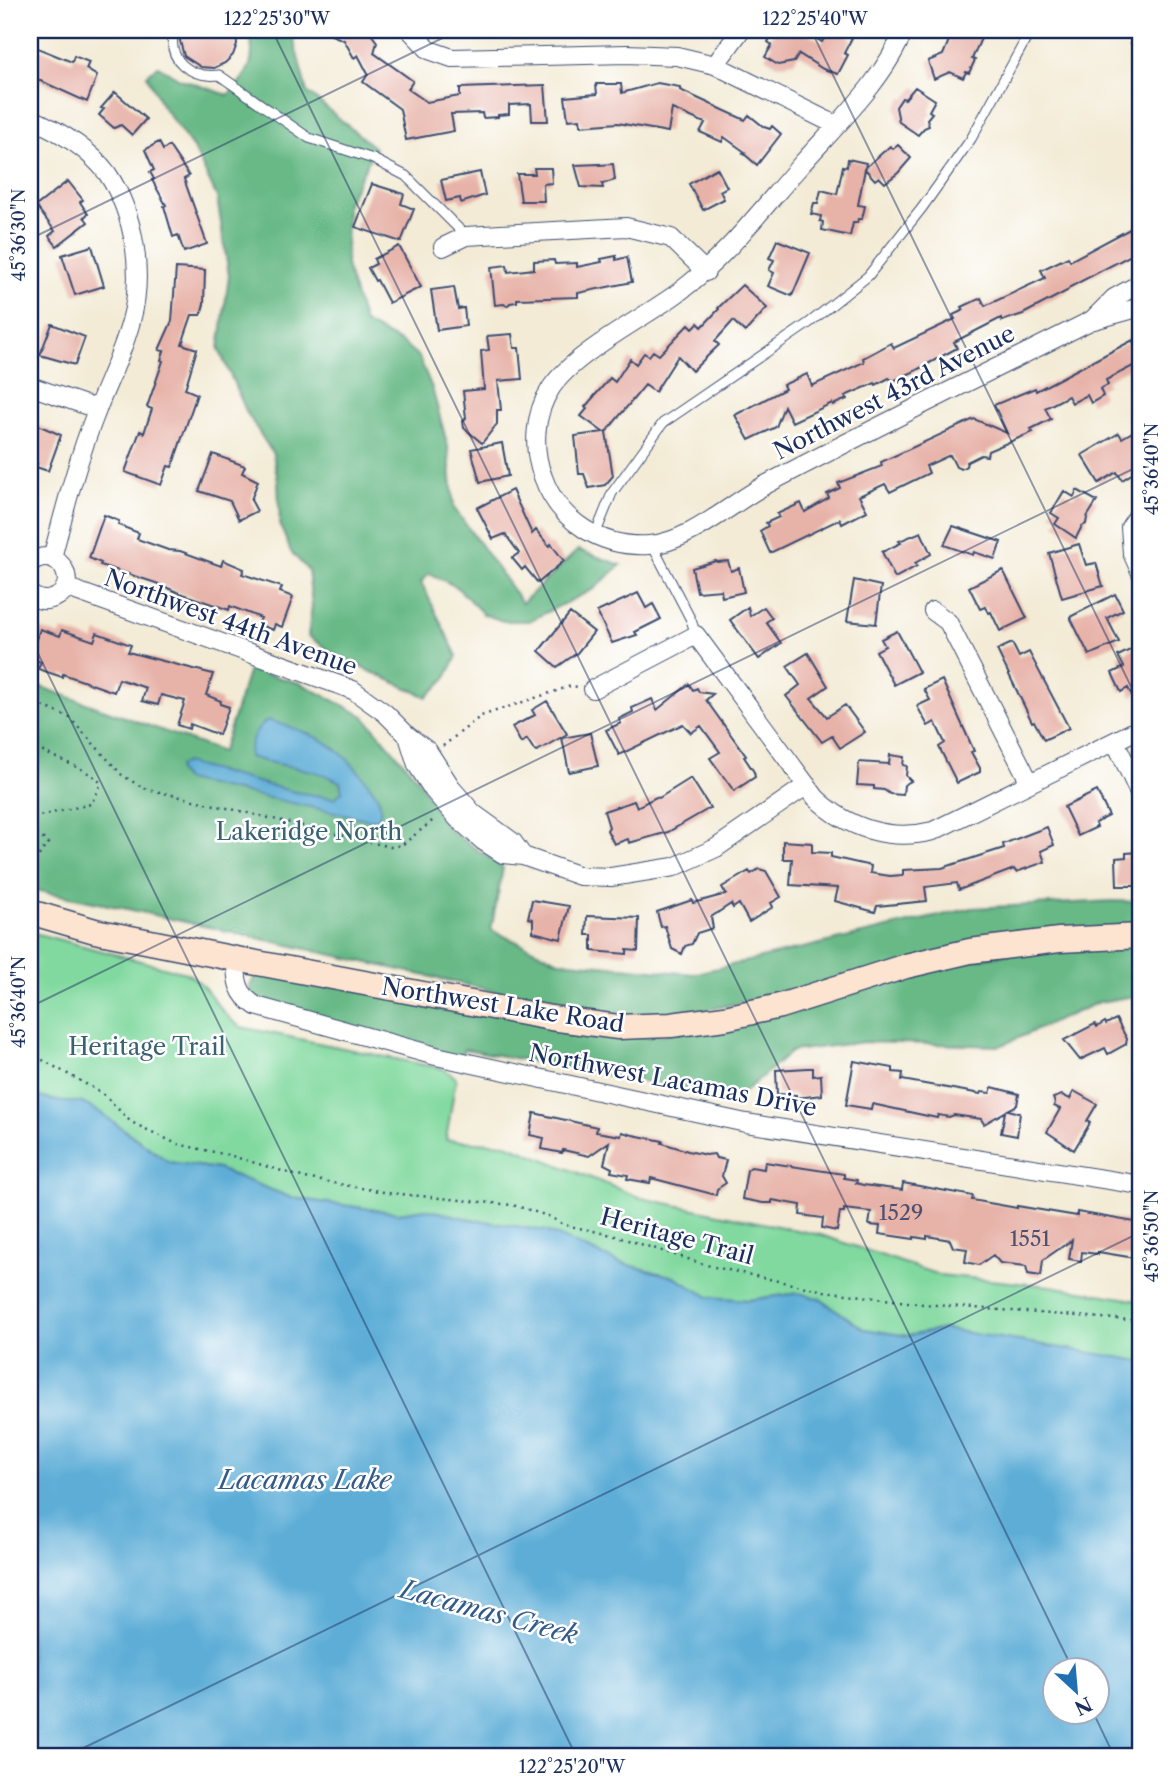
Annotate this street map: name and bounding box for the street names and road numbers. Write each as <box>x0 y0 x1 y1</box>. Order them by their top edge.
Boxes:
street label: Northwest 43rd Avenue <box>768 318 1020 466</box>
street label: Northwest 44th Avenue <box>101 563 361 681</box>
street label: Northwest Lake Road <box>380 971 627 1039</box>
street label: Northwest Lacamas Drive <box>527 1038 819 1122</box>
street label: Heritage Trail <box>597 1202 757 1270</box>

